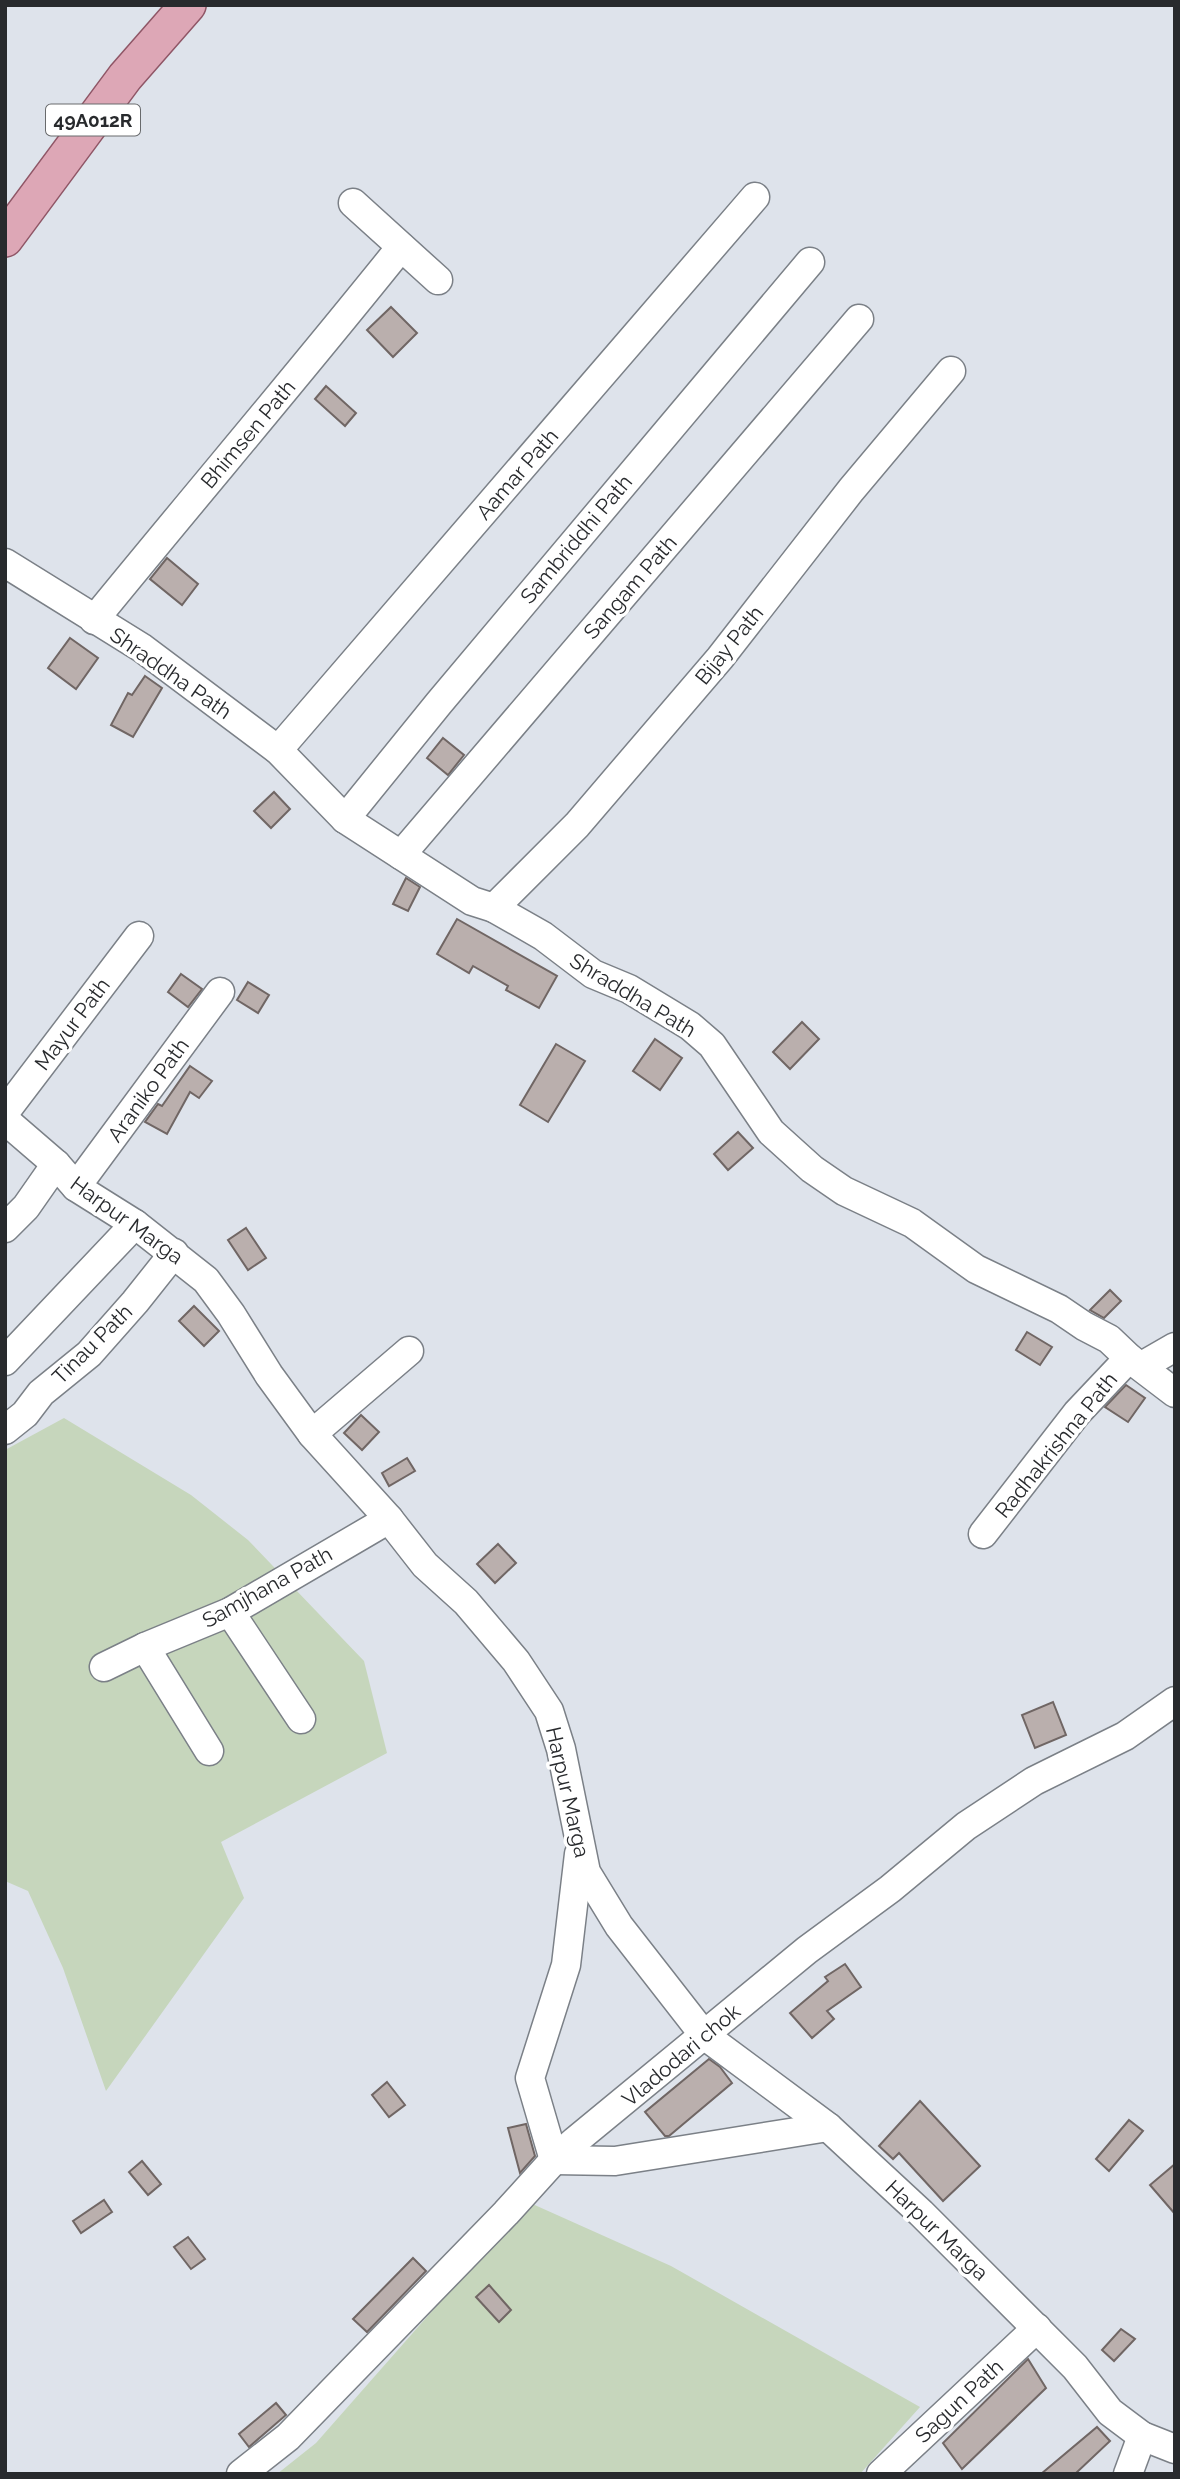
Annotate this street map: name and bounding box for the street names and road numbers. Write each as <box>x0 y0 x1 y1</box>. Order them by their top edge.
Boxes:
road number: 49A012R <box>46 104 140 136</box>
street label: Bhimsen Path <box>195 375 301 493</box>
street label: Aamar Path <box>471 424 563 524</box>
street label: Sambriddhi Path <box>515 470 637 608</box>
street label: Sangam Path <box>578 530 682 644</box>
street label: Bijay Path <box>690 601 768 689</box>
street label: Shraddha Path <box>105 622 237 724</box>
street label: Shraddha Path <box>565 948 701 1042</box>
street label: Mayur Path <box>29 973 115 1075</box>
street label: Araniko Path <box>102 1033 194 1147</box>
street label: Harpur Marga <box>66 1171 188 1269</box>
street label: Tinau Path <box>47 1299 137 1389</box>
street label: Radhakrishna Path <box>990 1367 1122 1523</box>
street label: Samjhana Path <box>198 1541 336 1633</box>
street label: Harpur Marga <box>541 1724 595 1860</box>
street label: Vladodari chok <box>617 1998 745 2112</box>
street label: Harpur Marga <box>880 2175 994 2285</box>
street label: Sagun Path <box>910 2354 1008 2448</box>

